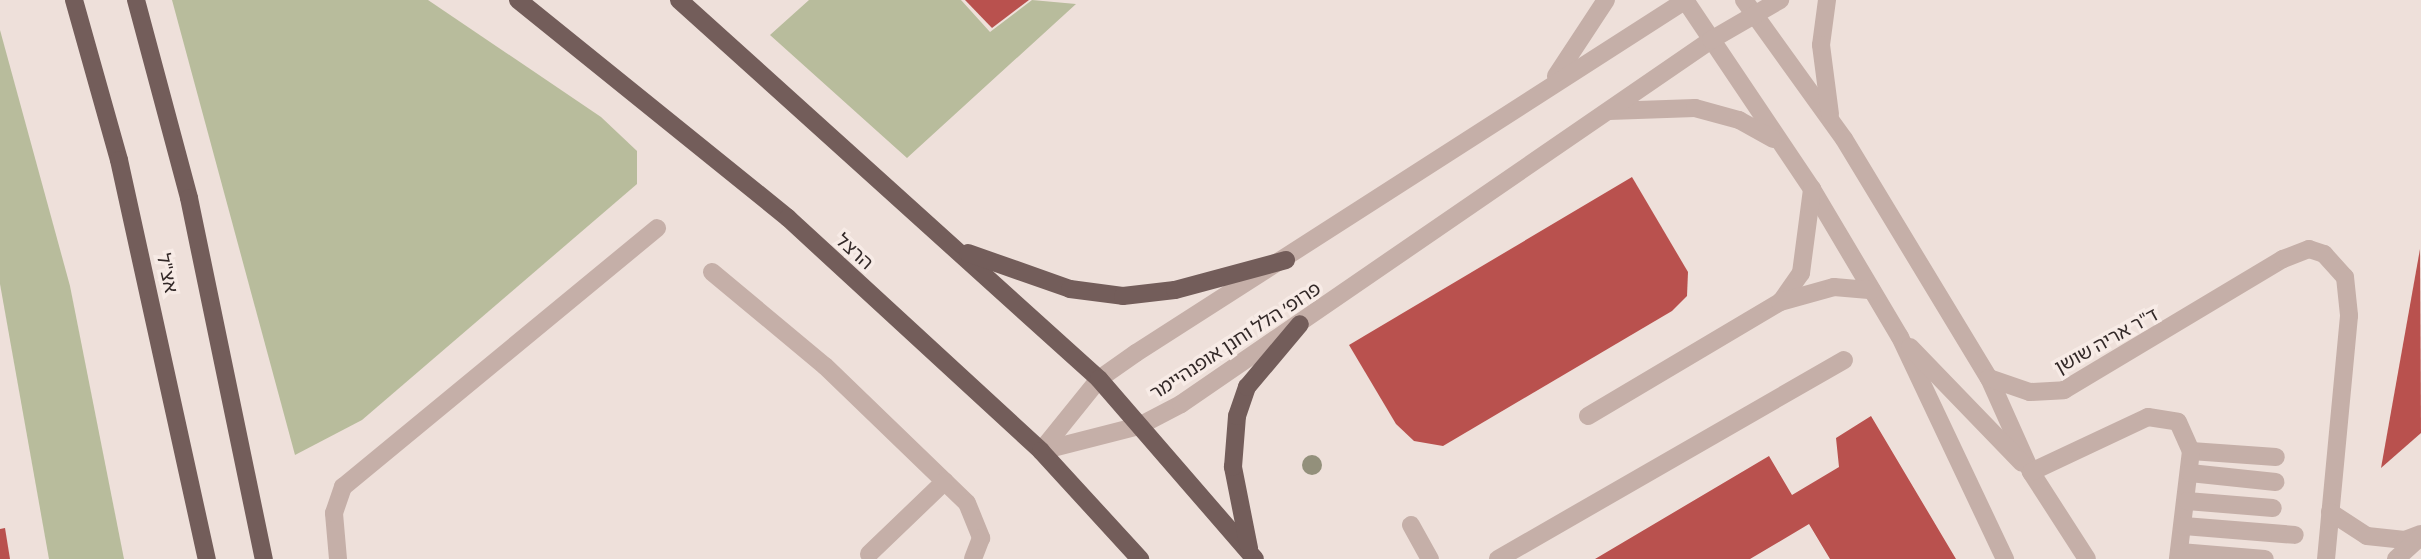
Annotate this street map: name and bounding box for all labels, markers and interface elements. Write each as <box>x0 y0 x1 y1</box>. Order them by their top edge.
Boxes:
street label: הרצל <box>832 228 878 274</box>
street label: אצ"ל <box>152 251 184 295</box>
street label: פרופ׳ הלל וחנן אופנהיימר <box>1145 276 1325 404</box>
street label: ד"ר אריה שושן <box>2050 302 2162 378</box>

